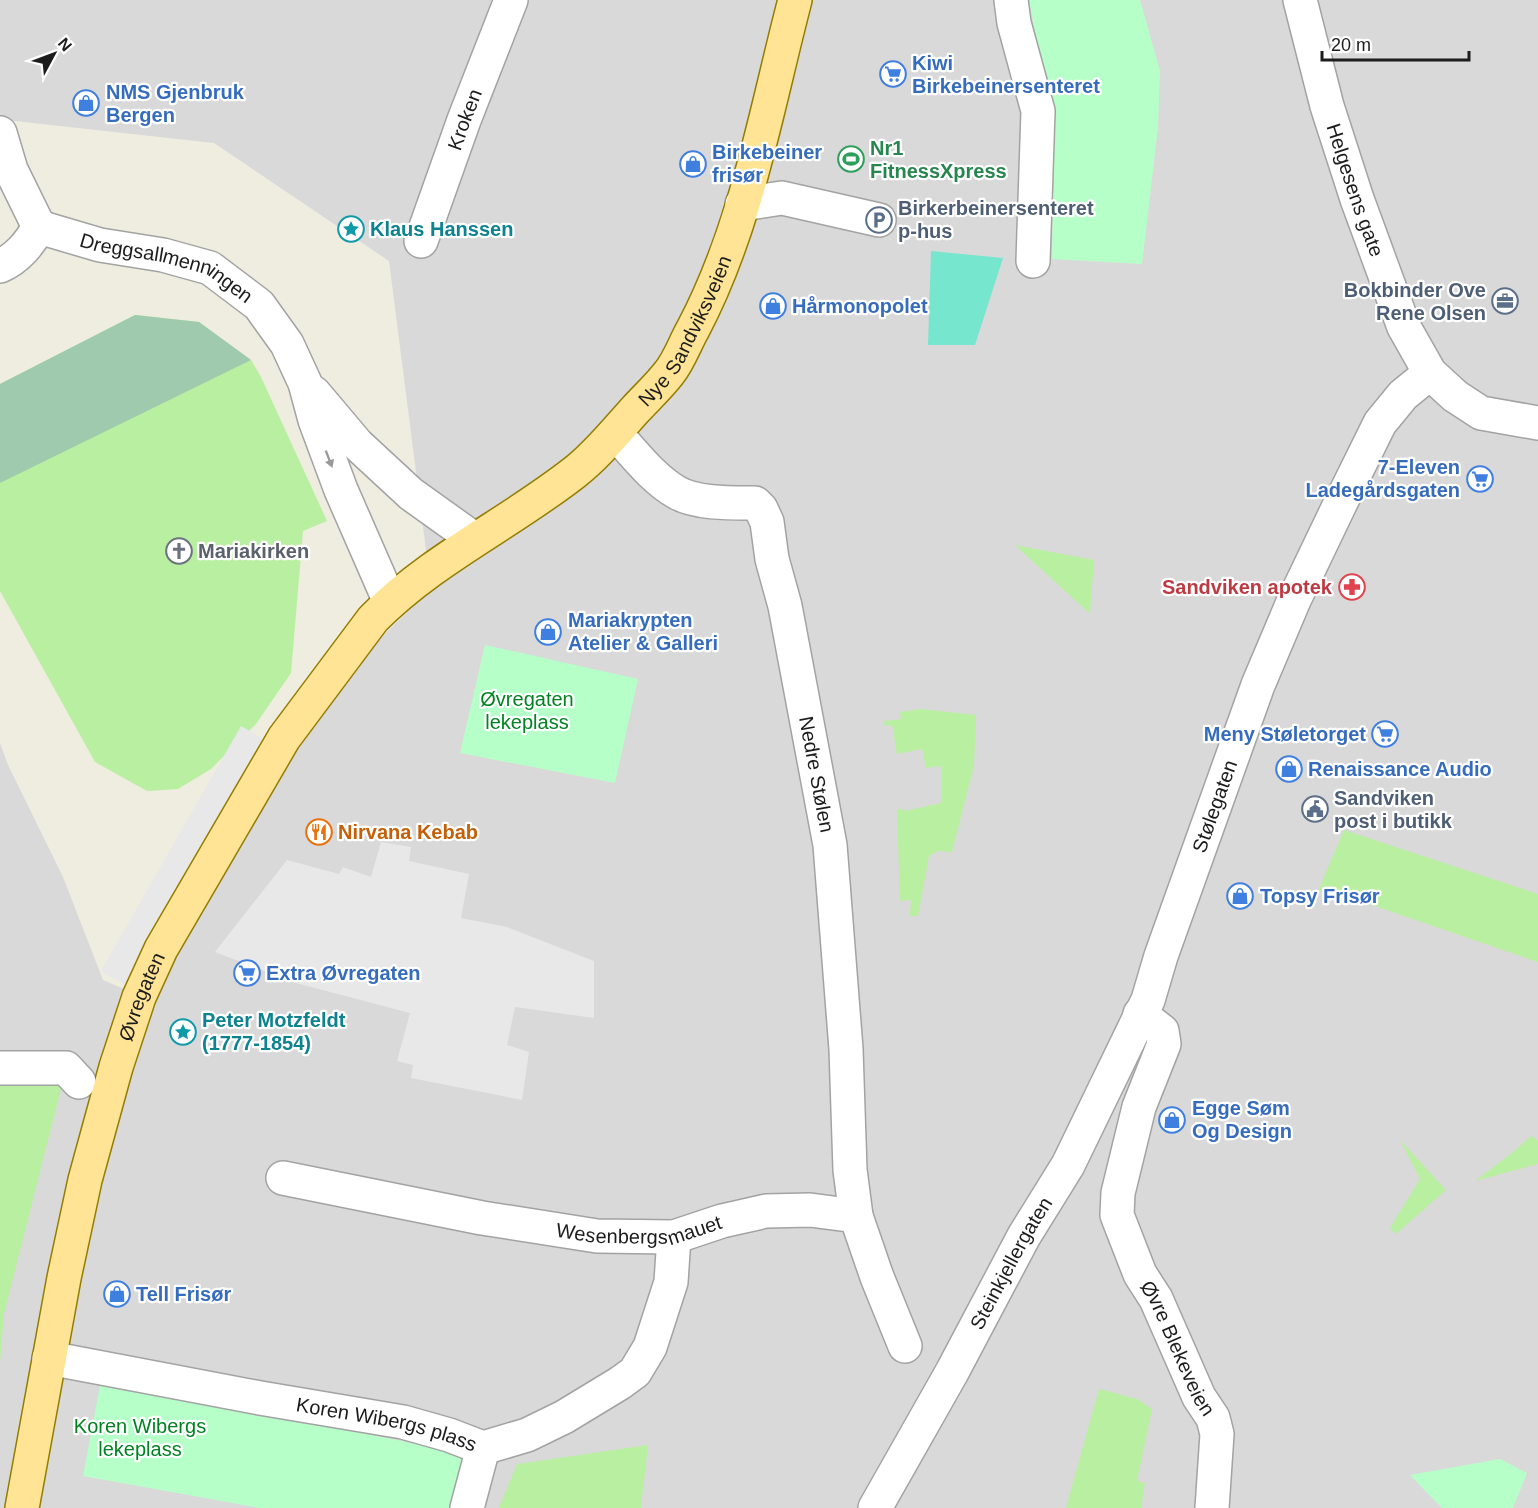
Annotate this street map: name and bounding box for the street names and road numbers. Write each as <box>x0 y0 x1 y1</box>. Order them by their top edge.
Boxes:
street label: Kroken <box>443 86 486 153</box>
street label: Helgesens gate <box>1322 121 1388 260</box>
street label: Dreggsallmenningen <box>77 229 257 307</box>
street label: Nye Sandviksveien <box>634 253 736 411</box>
street label: Nedre Stølen <box>795 714 838 834</box>
street label: Stølegaten <box>1188 757 1241 856</box>
street label: Øvregaten <box>114 949 169 1044</box>
street label: Steinkjellergaten <box>966 1193 1056 1333</box>
street label: Wesenbergsmauet <box>555 1211 725 1249</box>
street label: Øvre Blekeveien <box>1136 1276 1219 1420</box>
street label: Koren Wibergs plass <box>295 1393 480 1456</box>

